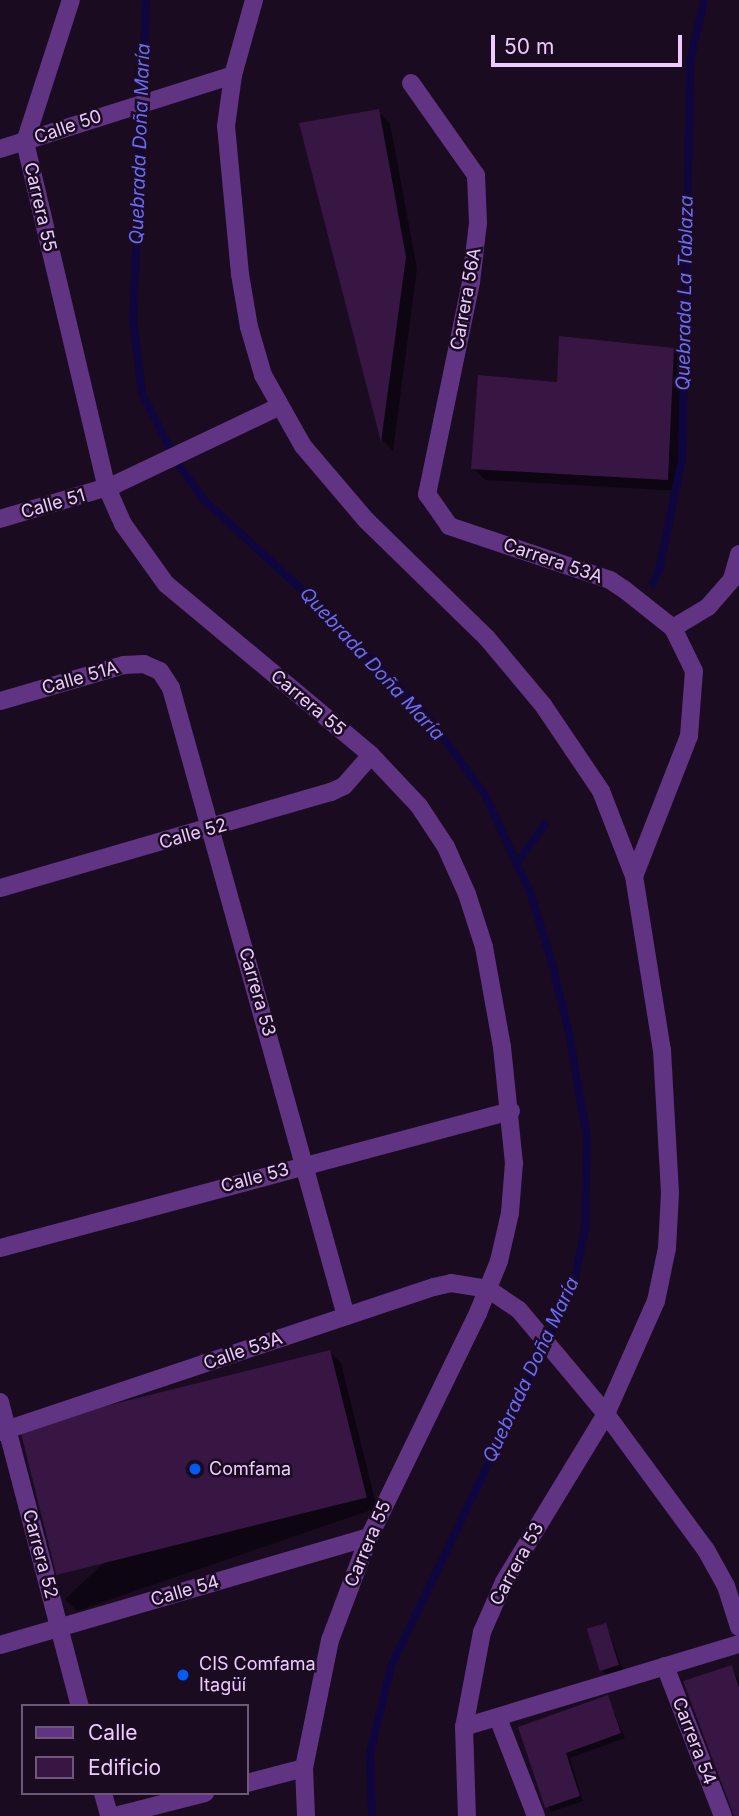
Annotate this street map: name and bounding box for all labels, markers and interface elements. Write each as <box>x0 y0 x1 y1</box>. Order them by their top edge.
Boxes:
scale bar <box>494 21 685 65</box>
text: 50 m <box>504 34 554 59</box>
water label: Quebrada Doña María <box>125 43 155 245</box>
street label: Calle 50 <box>31 105 105 149</box>
street label: Carrera 55 <box>19 160 61 254</box>
water label: Quebrada La Tablaza <box>672 195 698 391</box>
street label: Carrera 56A <box>446 246 486 352</box>
street label: Calle 51 <box>18 485 88 523</box>
street label: Carrera 53A <box>500 534 606 588</box>
water label: Quebrada Doña María <box>295 583 449 745</box>
street label: Calle 51A <box>39 657 121 699</box>
street label: Carrera 55 <box>266 665 350 741</box>
street label: Calle 52 <box>157 814 229 854</box>
street label: Carrera 53 <box>234 945 280 1039</box>
street label: Calle 53 <box>219 1159 291 1197</box>
water label: Quebrada Doña María <box>478 1274 584 1466</box>
street label: Calle 53A <box>201 1327 285 1375</box>
place label: Comfama <box>209 1458 291 1480</box>
marker: Comfama <box>187 1461 203 1477</box>
street label: Carrera 55 <box>340 1498 396 1590</box>
street label: Carrera 52 <box>18 1507 62 1601</box>
street label: Carrera 53 <box>485 1519 549 1609</box>
street label: Calle 54 <box>148 1571 222 1611</box>
place label: CIS Comfama Itagüí <box>199 1654 316 1696</box>
marker: CIS Comfama Itagüí <box>173 1665 193 1685</box>
street label: Carrera 54 <box>667 1694 721 1788</box>
legend <box>21 1704 248 1795</box>
text: Calle <box>88 1720 138 1745</box>
text: Edificio <box>88 1755 161 1780</box>

